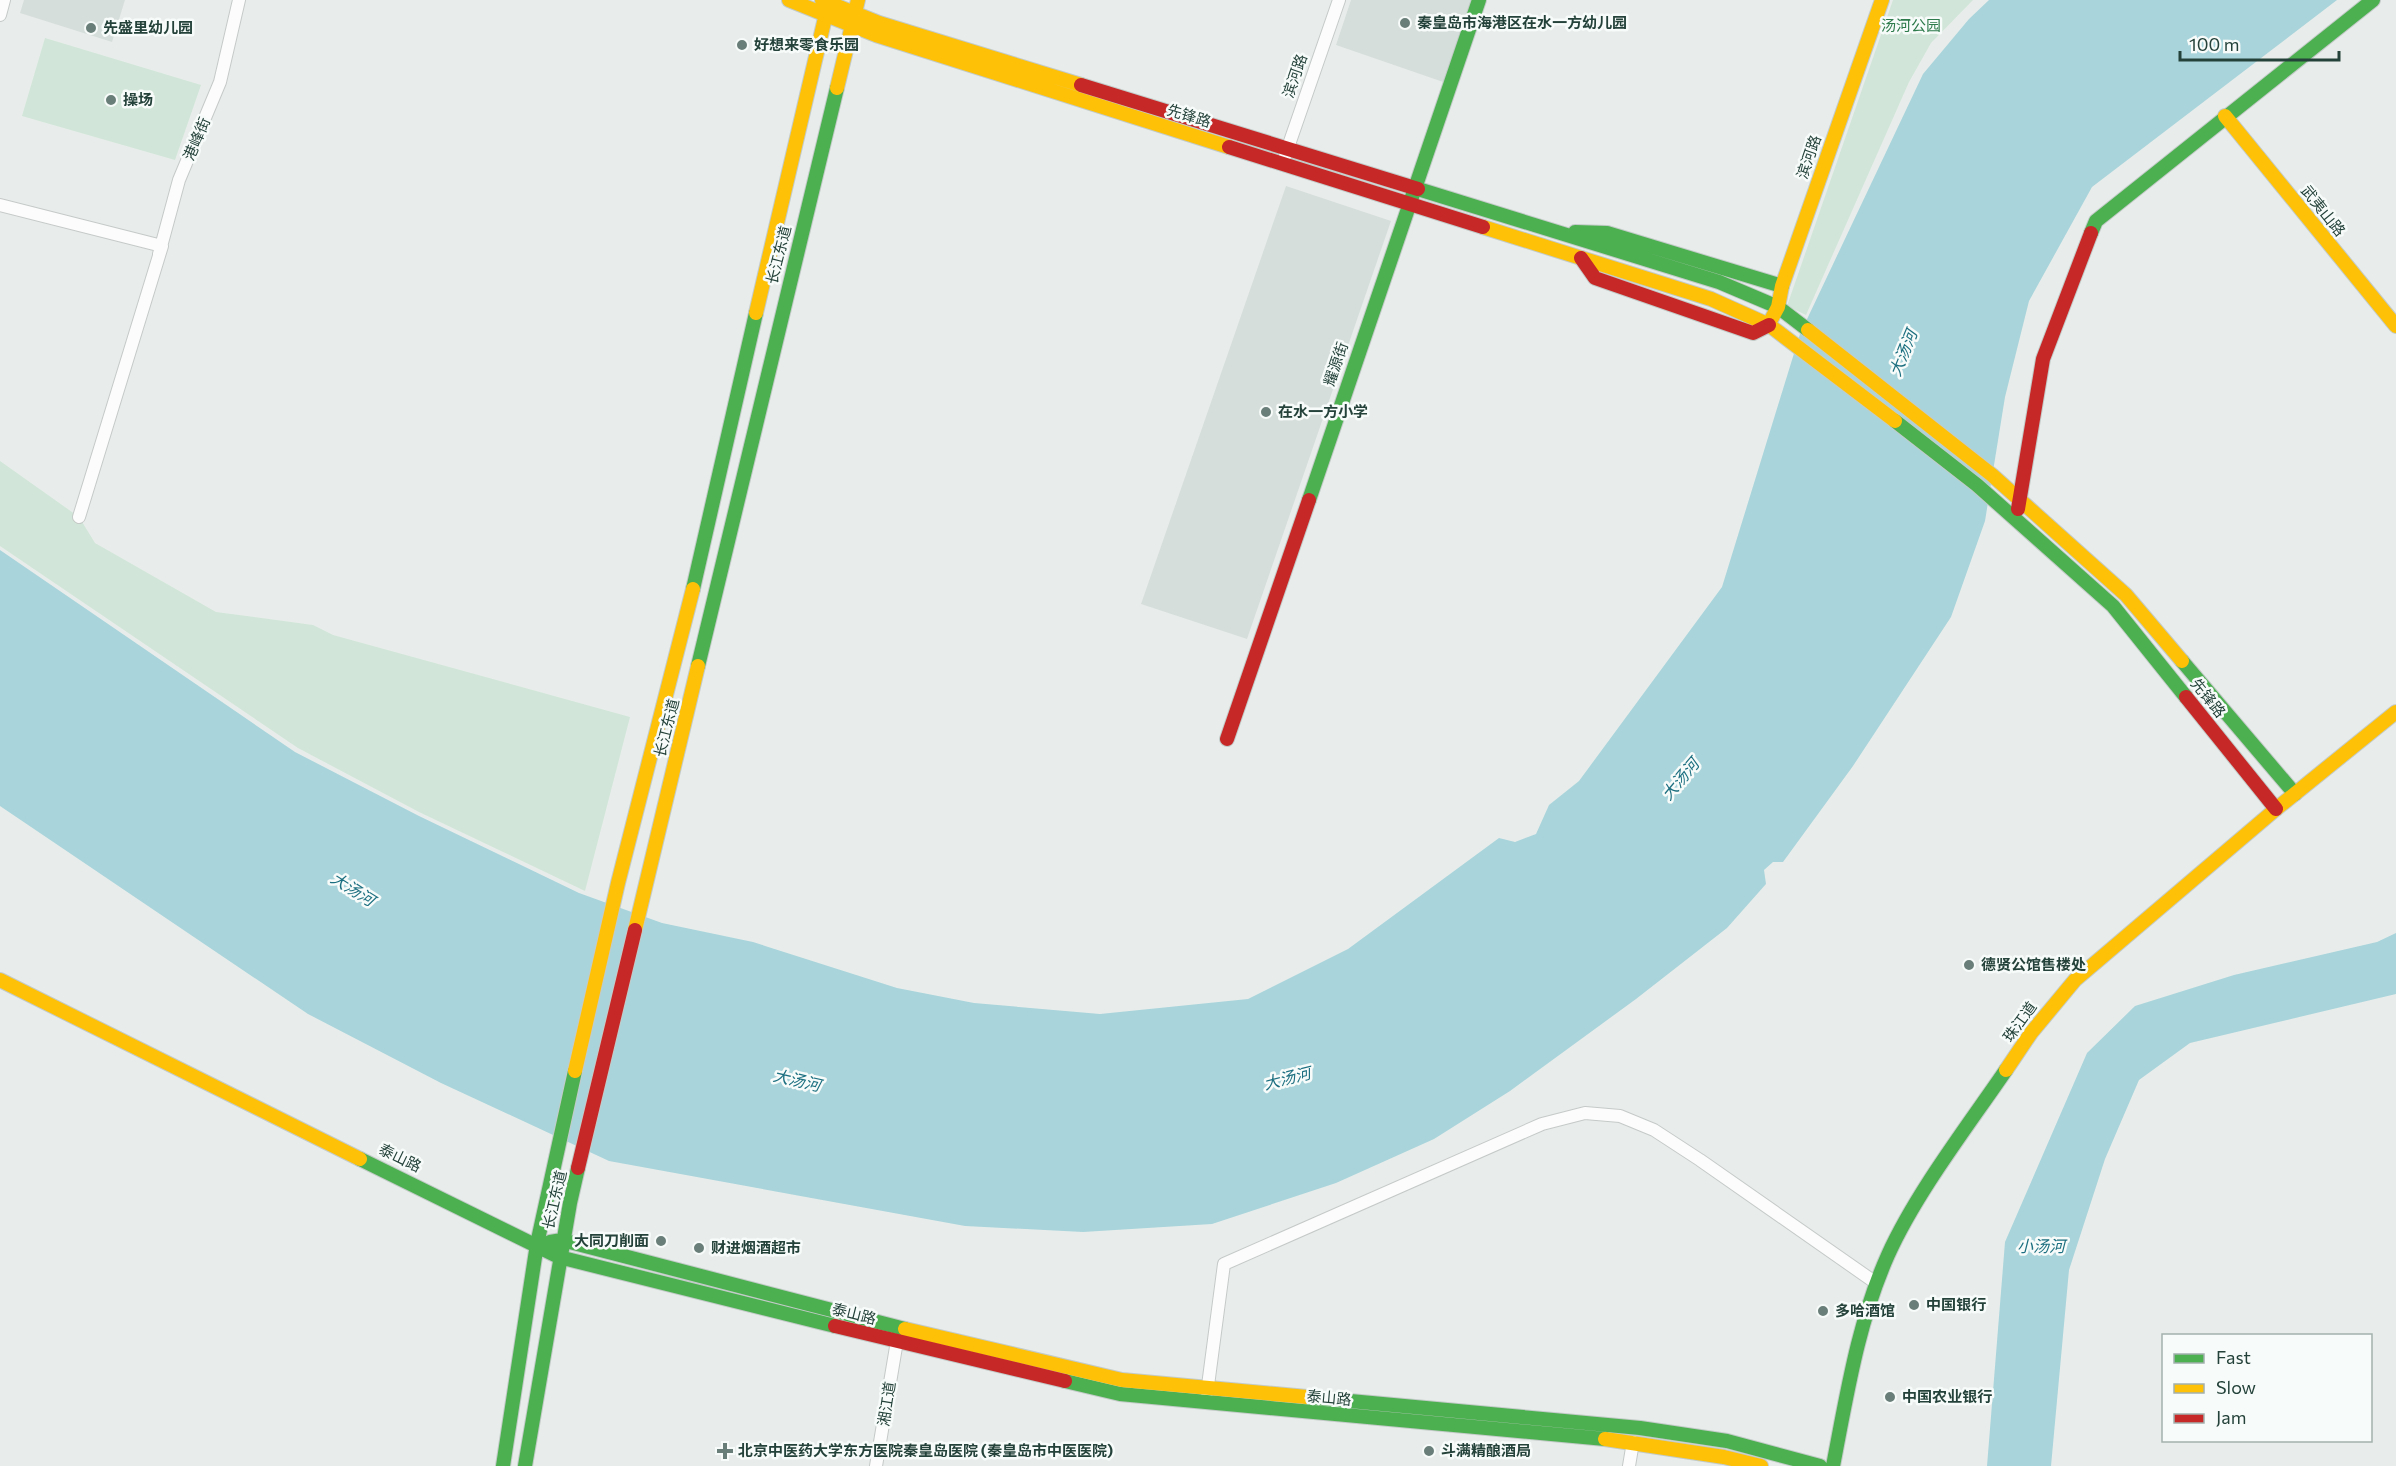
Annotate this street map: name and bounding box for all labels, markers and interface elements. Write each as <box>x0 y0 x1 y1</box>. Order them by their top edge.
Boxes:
place label: 秦皇岛市海港区在水一方幼儿园 <box>1417 13 1627 31</box>
marker: 秦皇岛市海港区在水一方幼儿园 <box>1398 16 1412 30</box>
park label: 汤河公园 <box>1881 16 1941 34</box>
place label: 先盛里幼儿园 <box>103 18 193 36</box>
marker: 先盛里幼儿园 <box>84 21 98 35</box>
scale bar <box>2180 24 2339 62</box>
text: 100 m <box>2189 33 2239 55</box>
place label: 好想来零食乐园 <box>754 35 859 53</box>
marker: 好想来零食乐园 <box>735 38 749 52</box>
street label: 滨河路 <box>1278 51 1310 100</box>
place label: 操场 <box>123 90 153 108</box>
marker: 操场 <box>104 93 118 107</box>
street label: 先锋路 <box>1165 100 1213 130</box>
street label: 港峰街 <box>179 114 213 163</box>
street label: 滨河路 <box>1792 132 1824 181</box>
street label: 武夷山路 <box>2298 181 2350 239</box>
street label: 长江东道 <box>762 223 794 286</box>
water label: 大汤河 <box>1885 324 1921 379</box>
street label: 耀源街 <box>1319 339 1351 388</box>
place label: 在水一方小学 <box>1278 402 1368 420</box>
marker: 在水一方小学 <box>1259 405 1273 419</box>
street label: 先锋路 <box>2188 674 2230 721</box>
street label: 长江东道 <box>650 696 682 759</box>
water label: 大汤河 <box>1657 752 1704 803</box>
water label: 大汤河 <box>328 868 381 911</box>
place label: 德贤公馆售楼处 <box>1981 955 2086 973</box>
marker: 德贤公馆售楼处 <box>1962 958 1976 972</box>
street label: 珠江道 <box>1999 998 2040 1045</box>
water label: 大汤河 <box>1261 1062 1315 1093</box>
water label: 大汤河 <box>772 1065 826 1095</box>
street label: 泰山路 <box>376 1139 425 1175</box>
street label: 长江东道 <box>539 1169 570 1231</box>
place label: 大同刀削面 <box>574 1231 649 1249</box>
marker: 大同刀削面 <box>654 1234 668 1248</box>
water label: 小汤河 <box>2017 1236 2068 1255</box>
place label: 财进烟酒超市 <box>711 1238 801 1256</box>
marker: 财进烟酒超市 <box>692 1241 706 1255</box>
place label: 中国银行 <box>1926 1295 1986 1313</box>
marker: 中国银行 <box>1907 1298 1921 1312</box>
street label: 泰山路 <box>830 1299 878 1327</box>
place label: 多哈酒馆 <box>1835 1301 1895 1319</box>
marker: 多哈酒馆 <box>1816 1304 1830 1318</box>
legend <box>2162 1334 2372 1442</box>
text: Fast <box>2216 1346 2251 1368</box>
text: Slow <box>2216 1376 2256 1398</box>
street label: 湘江道 <box>874 1380 898 1427</box>
street label: 泰山路 <box>1306 1386 1352 1408</box>
place label: 中国农业银行 <box>1902 1387 1992 1405</box>
marker: 中国农业银行 <box>1883 1390 1897 1404</box>
text: Jam <box>2216 1406 2246 1428</box>
place label: 北京中医药大学东方医院秦皇岛医院 (秦皇岛市中医医院) <box>738 1441 1113 1459</box>
place label: 斗满精酿酒局 <box>1441 1441 1531 1459</box>
marker: 北京中医药大学东方医院秦皇岛医院 (秦皇岛市中医医院) <box>716 1442 734 1460</box>
marker: 斗满精酿酒局 <box>1422 1444 1436 1458</box>

